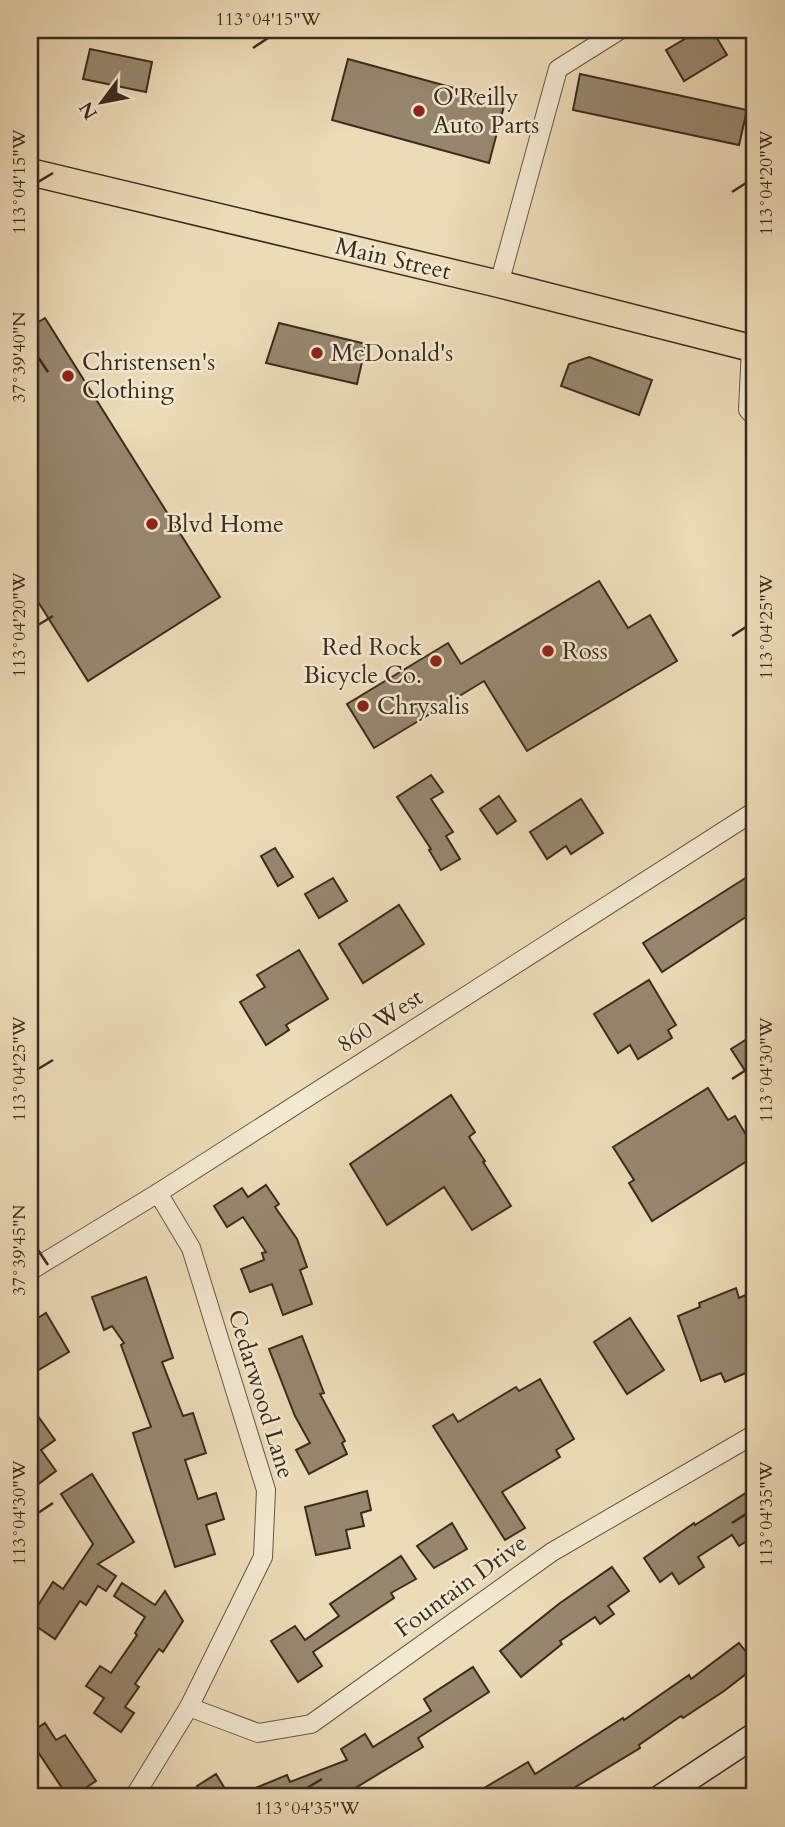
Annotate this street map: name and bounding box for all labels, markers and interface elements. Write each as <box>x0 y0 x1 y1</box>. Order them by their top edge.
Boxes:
text: 113°04'15"W <box>215 7 321 32</box>
north arrow <box>66 66 136 136</box>
place label: O'Reilly Auto Parts <box>433 81 539 142</box>
text: N <box>73 96 104 124</box>
marker: O'Reilly Auto Parts <box>411 103 427 119</box>
text: 113°04'15"W <box>7 129 32 235</box>
text: 113°04'20"W <box>754 130 779 236</box>
street label: Main Street <box>332 230 454 288</box>
text: 37°39'40"N <box>7 311 32 403</box>
place label: McDonald's <box>331 337 453 370</box>
marker: McDonald's <box>309 345 325 361</box>
place label: Christensen's Clothing <box>82 346 215 407</box>
marker: Christensen's Clothing <box>60 368 76 384</box>
place label: Blvd Home <box>166 508 284 541</box>
marker: Blvd Home <box>144 516 160 532</box>
text: 113°04'20"W <box>7 572 32 678</box>
text: 113°04'25"W <box>754 574 779 680</box>
place label: Red Rock Bicycle Co. <box>304 631 422 692</box>
place label: Ross <box>562 635 608 668</box>
marker: Ross <box>540 643 556 659</box>
marker: Red Rock Bicycle Co. <box>428 653 444 669</box>
place label: Chrysalis <box>377 690 469 723</box>
marker: Chrysalis <box>355 698 371 714</box>
street label: 860 West <box>331 981 430 1061</box>
text: 113°04'25"W <box>7 1016 32 1122</box>
text: 113°04'30"W <box>754 1017 779 1123</box>
text: 37°39'45"N <box>7 1204 32 1296</box>
street label: Cedarwood Lane <box>220 1306 302 1482</box>
text: 113°04'30"W <box>7 1460 32 1566</box>
text: 113°04'35"W <box>754 1461 779 1567</box>
street label: Fountain Drive <box>388 1527 534 1645</box>
text: 113°04'35"W <box>254 1796 360 1821</box>

